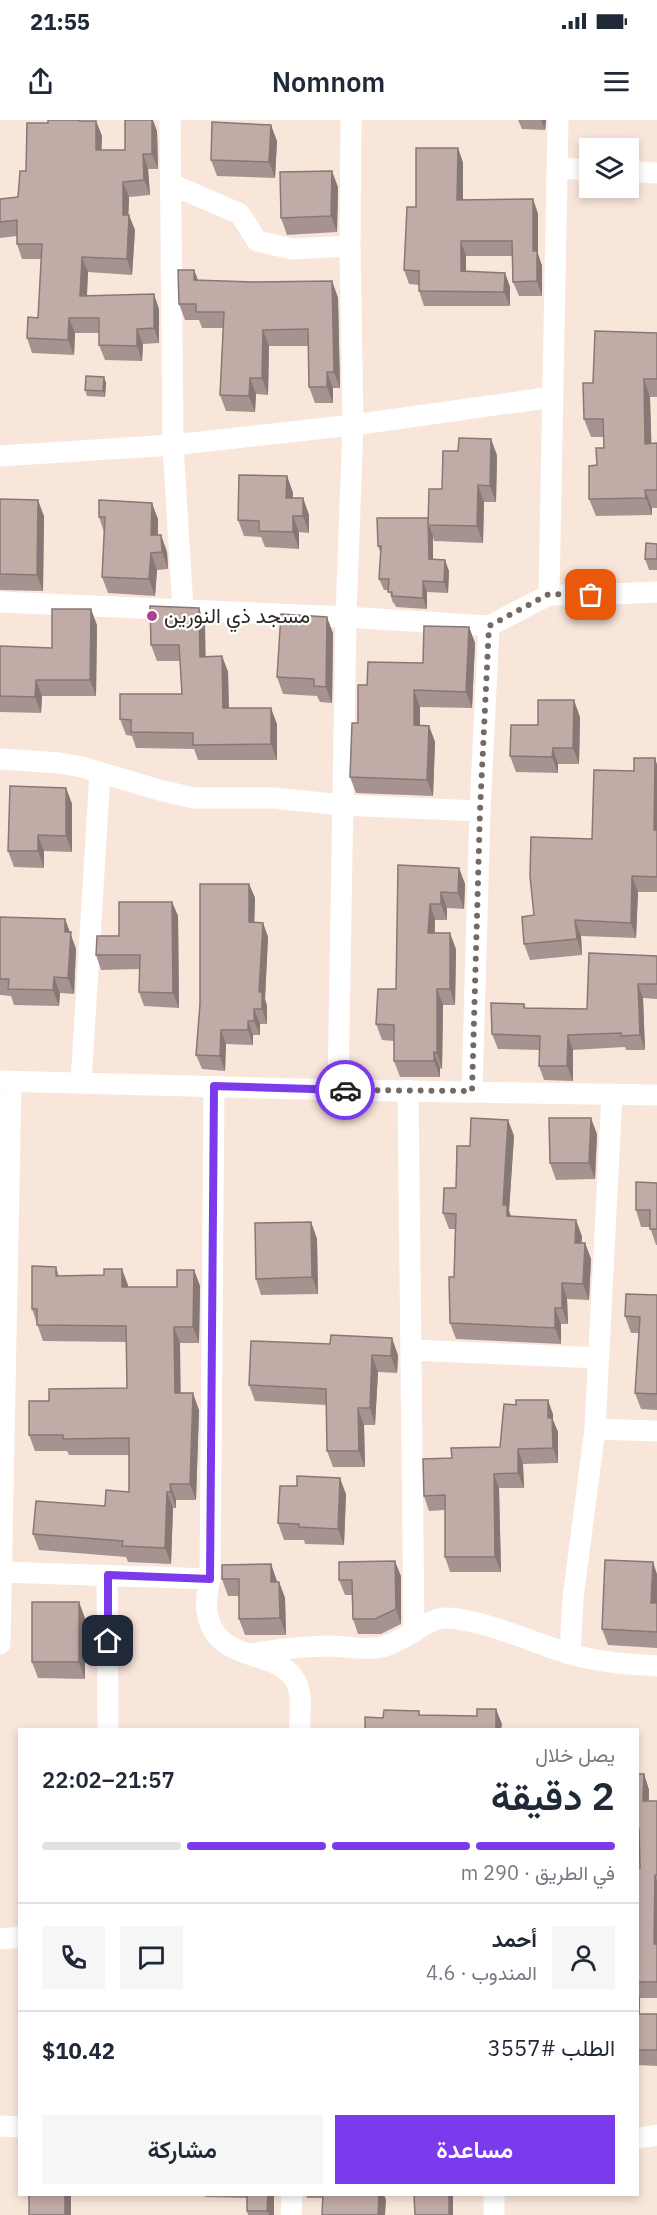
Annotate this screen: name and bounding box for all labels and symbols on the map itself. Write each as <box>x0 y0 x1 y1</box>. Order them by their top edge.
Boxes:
pin <box>565 569 616 620</box>
place label: مسجد ذي النورين <box>164 601 310 633</box>
marker: مسجد ذي النورين <box>145 609 159 623</box>
courier <box>315 1060 375 1120</box>
pin <box>82 1615 133 1666</box>

